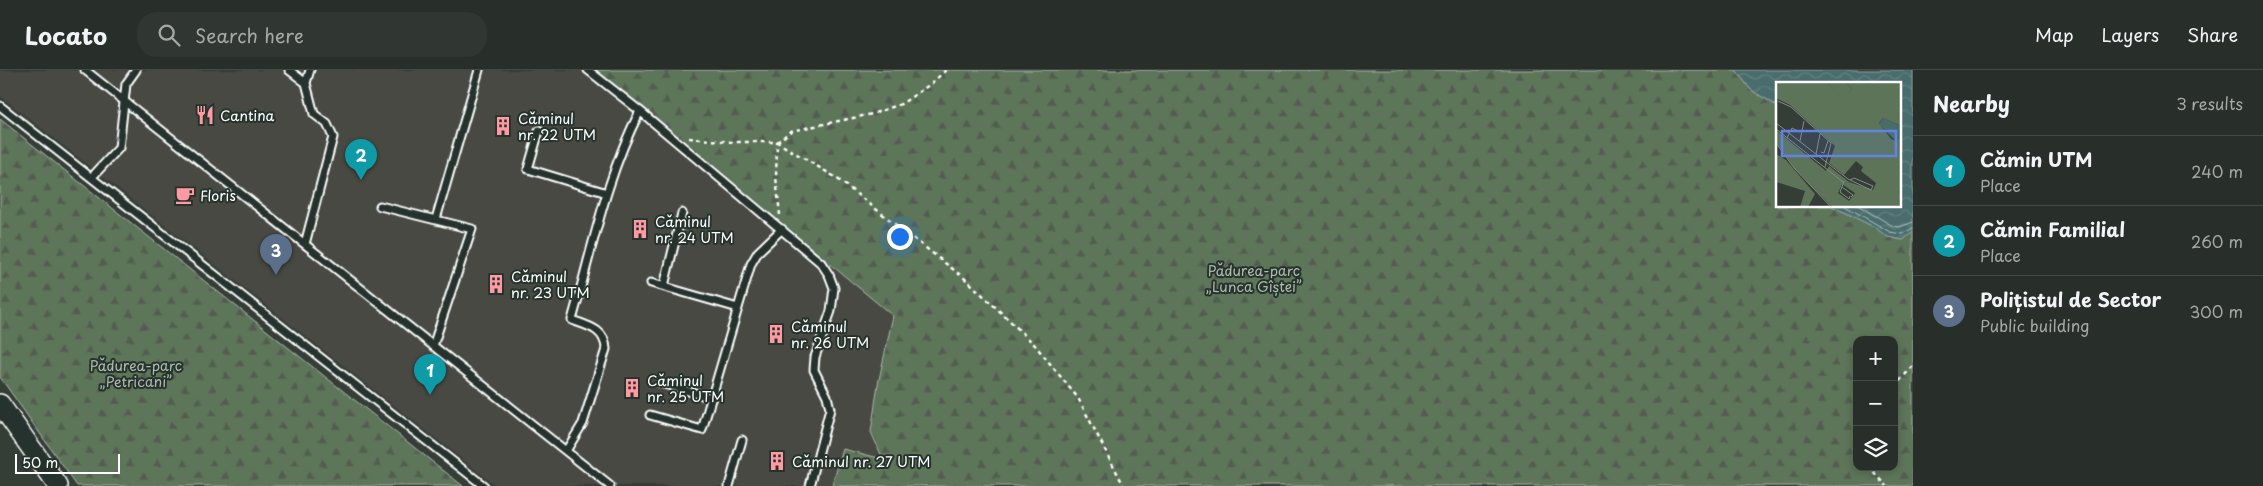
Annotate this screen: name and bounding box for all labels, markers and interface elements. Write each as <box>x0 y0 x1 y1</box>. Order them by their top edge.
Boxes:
search box <box>137 12 487 57</box>
text: Locato <box>25 17 107 53</box>
icon: search <box>155 21 183 49</box>
text: Search here <box>195 21 304 49</box>
text: Map <box>2035 21 2074 48</box>
text: Layers <box>2102 21 2159 48</box>
text: Share <box>2187 21 2238 48</box>
inset map <box>1776 82 1900 208</box>
text: Nearby <box>1933 87 2010 119</box>
text: 3 results <box>2176 91 2243 115</box>
restaurant icon: Cantina <box>194 104 216 126</box>
place label: Cantina <box>220 105 275 126</box>
place label: Căminul nr. 22 UTM <box>518 108 596 145</box>
building icon: Căminul nr. 22 UTM <box>492 115 514 137</box>
pin: 2 <box>345 139 377 180</box>
text: Cămin UTM <box>1980 145 2093 173</box>
text: 1 <box>1945 159 1953 183</box>
text: 240 m <box>2191 159 2243 183</box>
text: Place <box>1980 173 2021 197</box>
cafe icon: Floris <box>174 184 196 206</box>
place label: Floris <box>200 185 236 206</box>
place label: Căminul nr. 24 UTM <box>655 211 734 248</box>
text: Cămin Familial <box>1980 215 2125 243</box>
building icon: Căminul nr. 24 UTM <box>629 218 651 240</box>
your location <box>887 224 913 250</box>
text: 2 <box>1943 229 1955 253</box>
text: 260 m <box>2191 229 2243 253</box>
pin: 3 <box>260 234 292 275</box>
text: Place <box>1980 243 2021 267</box>
park label: Pădurea-parc „Lunca Gîștei” <box>1206 260 1302 297</box>
place label: Căminul nr. 23 UTM <box>511 266 590 303</box>
building icon: Căminul nr. 23 UTM <box>485 273 507 295</box>
text: Polițistul de Sector <box>1980 285 2161 313</box>
text: 3 <box>1944 299 1954 323</box>
text: 300 m <box>2189 299 2243 323</box>
text: Public building <box>1980 313 2090 337</box>
place label: Căminul nr. 26 UTM <box>791 316 869 353</box>
building icon: Căminul nr. 26 UTM <box>765 323 787 345</box>
map controls <box>1853 336 1898 471</box>
button: + <box>1853 336 1898 381</box>
pin: 1 <box>414 354 446 395</box>
park label: Pădurea-parc „Petricani” <box>90 355 182 392</box>
place label: Căminul nr. 25 UTM <box>647 370 724 407</box>
building icon: Căminul nr. 25 UTM <box>621 377 643 399</box>
button: − <box>1853 381 1898 426</box>
button: layers <box>1853 426 1898 471</box>
building icon: Căminul nr. 27 UTM <box>766 450 788 472</box>
scale bar <box>15 451 120 474</box>
place label: Căminul nr. 27 UTM <box>792 451 931 472</box>
text: 50 m <box>22 452 58 473</box>

